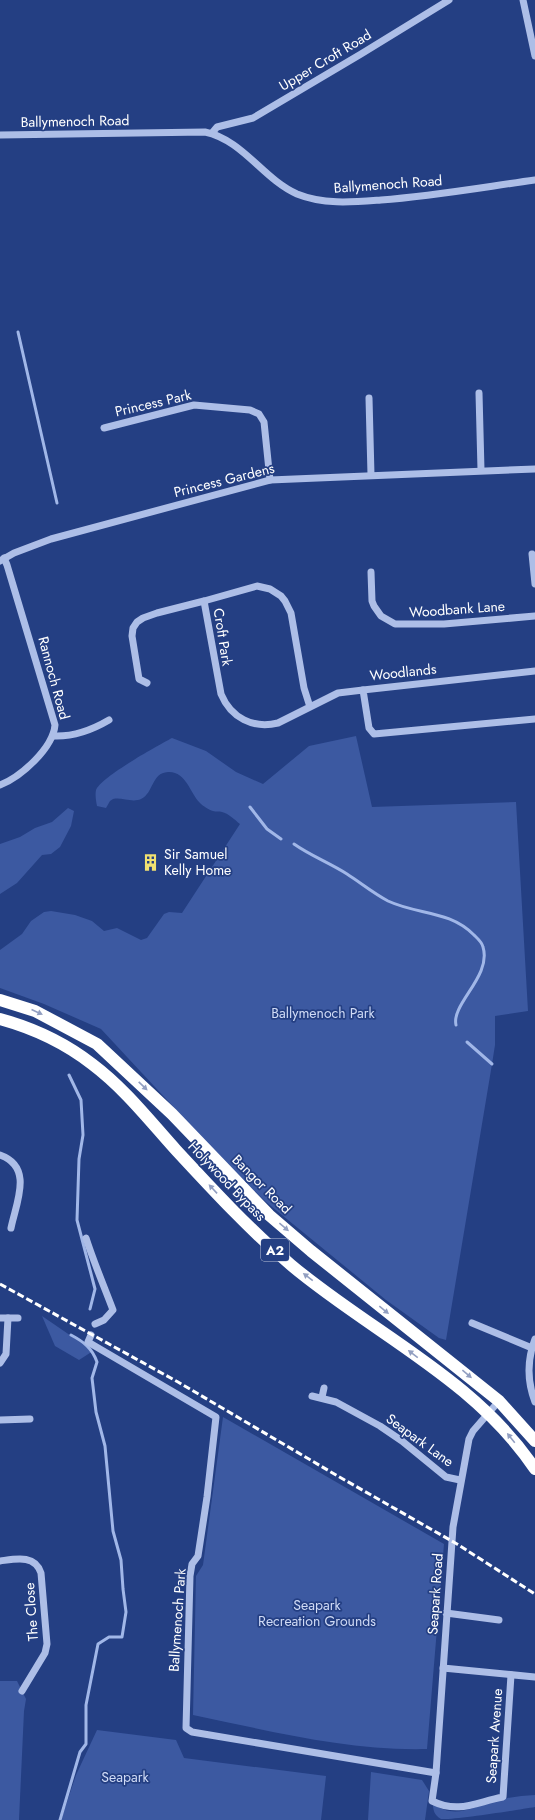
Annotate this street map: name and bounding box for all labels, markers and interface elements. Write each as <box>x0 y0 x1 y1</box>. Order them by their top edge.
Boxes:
street label: Upper Croft Road <box>275 25 375 95</box>
street label: Ballymenoch Road <box>20 110 130 132</box>
street label: Ballymenoch Road <box>333 170 443 198</box>
street label: Princess Park <box>113 384 194 421</box>
street label: Princess Gardens <box>172 458 277 502</box>
street label: Woodbank Lane <box>408 596 506 622</box>
street label: Croft Park <box>209 607 238 668</box>
street label: Rannoch Road <box>33 634 75 722</box>
street label: Woodlands <box>369 659 438 685</box>
place label: Sir Samuel Kelly Home <box>164 844 231 880</box>
building icon: Sir Samuel Kelly Home <box>141 852 161 872</box>
park label: Ballymenoch Park <box>271 1003 376 1023</box>
one-way arrow <box>31 1009 43 1015</box>
one-way arrow <box>138 1081 148 1091</box>
street label: Holywood Bypass <box>184 1137 271 1226</box>
street label: Bangor Road <box>228 1150 296 1218</box>
one-way arrow <box>208 1184 217 1194</box>
one-way arrow <box>279 1223 289 1232</box>
road number: A2 <box>261 1239 289 1261</box>
one-way arrow <box>302 1273 313 1281</box>
one-way arrow <box>379 1306 390 1314</box>
one-way arrow <box>407 1350 418 1358</box>
one-way arrow <box>462 1370 472 1379</box>
street label: Seapark Lane <box>382 1409 458 1471</box>
one-way arrow <box>507 1432 516 1443</box>
street label: Seapark Road <box>422 1553 448 1635</box>
street label: Ballymenoch Park <box>163 1567 191 1672</box>
street label: The Close <box>19 1582 43 1642</box>
park label: Seapark Recreation Grounds <box>258 1595 376 1631</box>
street label: Seapark Avenue <box>481 1688 507 1784</box>
park label: Seapark <box>101 1767 149 1787</box>

